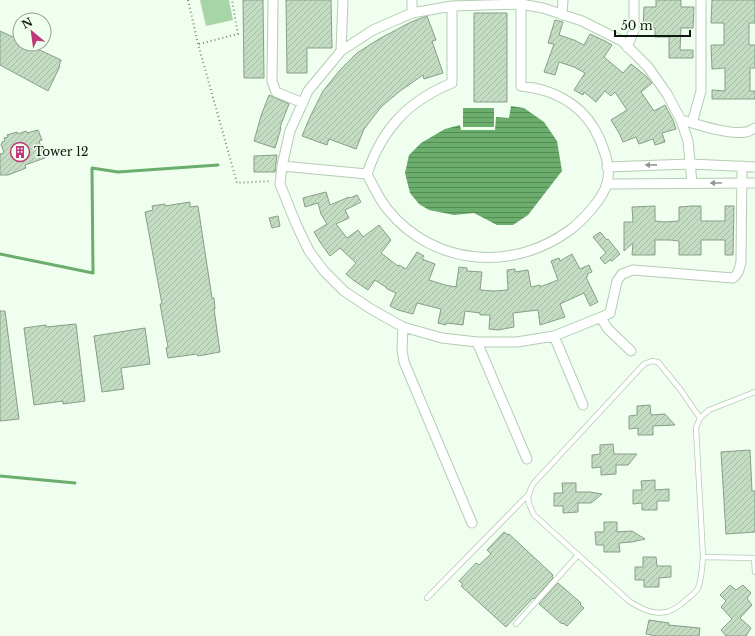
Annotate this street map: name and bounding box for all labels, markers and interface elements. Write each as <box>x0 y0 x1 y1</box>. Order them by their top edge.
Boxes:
north arrow <box>12 12 52 52</box>
scale bar <box>615 12 690 38</box>
text: N <box>19 14 36 32</box>
text: 50 m <box>621 18 653 33</box>
building icon: Tower 12 <box>9 141 31 163</box>
place label: Tower 12 <box>34 144 88 159</box>
one-way arrow <box>645 162 657 169</box>
one-way arrow <box>709 180 722 186</box>

